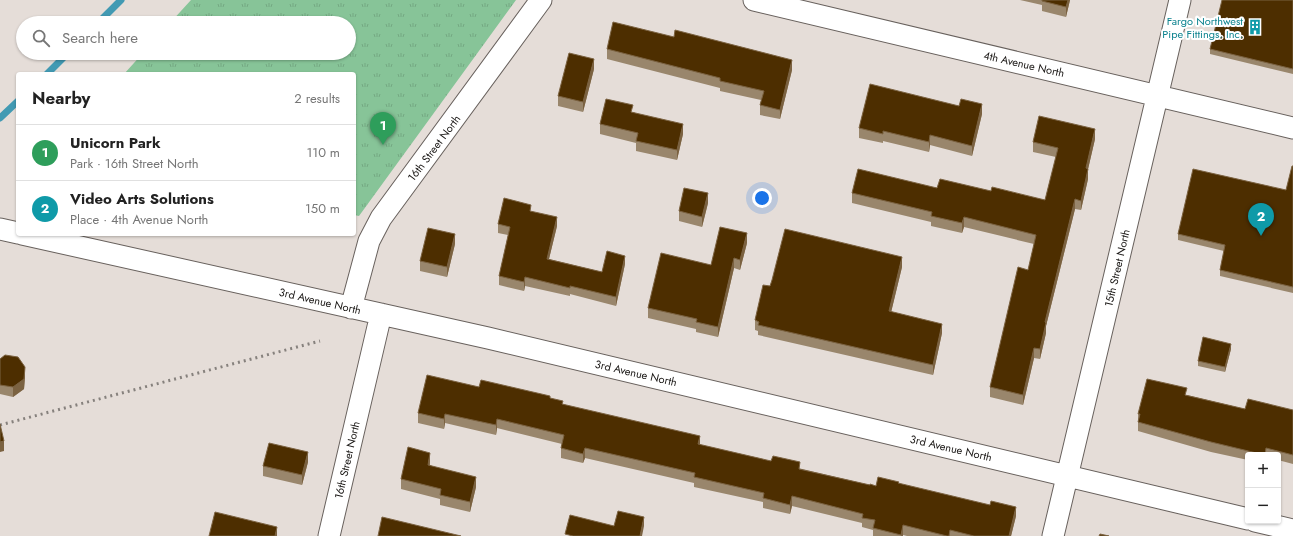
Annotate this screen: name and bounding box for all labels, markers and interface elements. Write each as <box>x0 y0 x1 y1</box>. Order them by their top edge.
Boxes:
place label: Fargo Northwest Pipe Fittings. Inc. <box>1162 13 1243 42</box>
search box <box>16 16 356 60</box>
building icon: Fargo Northwest Pipe Fittings. Inc. <box>1246 18 1264 36</box>
icon: search <box>30 27 52 49</box>
text: Search here <box>62 27 138 49</box>
street label: 4th Avenue North <box>982 47 1066 81</box>
text: Nearby <box>32 86 90 110</box>
text: 2 results <box>294 89 340 108</box>
pin: 1 <box>370 112 396 145</box>
street label: 16th Street North <box>404 112 464 184</box>
text: Unicorn Park <box>70 132 161 154</box>
text: 1 <box>42 143 48 162</box>
text: 110 m <box>306 143 340 162</box>
text: Park · 16th Street North <box>70 154 199 173</box>
text: Video Arts Solutions <box>70 188 214 210</box>
your location <box>752 188 772 208</box>
text: 2 <box>41 199 49 218</box>
text: 150 m <box>305 199 340 218</box>
pin: 2 <box>1248 203 1274 236</box>
text: Place · 4th Avenue North <box>70 210 208 229</box>
street label: 15th Street North <box>1100 228 1134 308</box>
street label: 3rd Avenue North <box>277 284 363 318</box>
street label: 3rd Avenue North <box>593 356 679 390</box>
street label: 16th Street North <box>330 420 364 500</box>
street label: 3rd Avenue North <box>908 431 994 465</box>
map controls <box>1245 452 1281 524</box>
button: + <box>1245 452 1281 488</box>
button: − <box>1245 488 1281 524</box>

